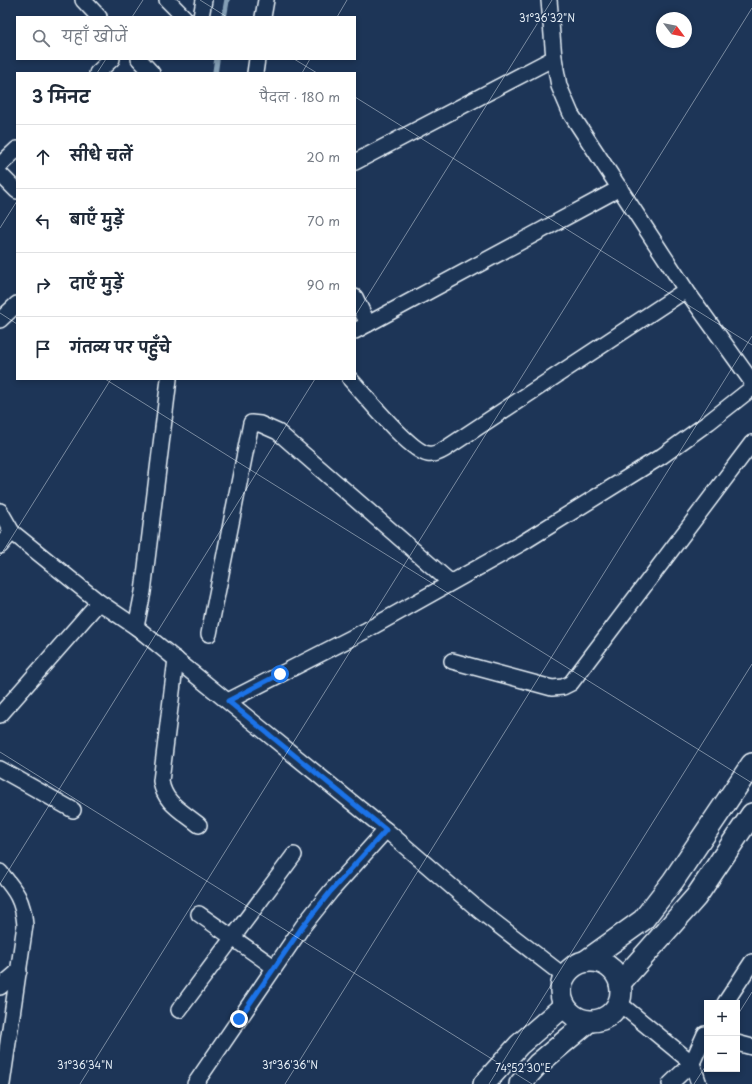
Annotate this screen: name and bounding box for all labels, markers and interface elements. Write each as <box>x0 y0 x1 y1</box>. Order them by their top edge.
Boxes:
text: 31°36'32"N <box>519 10 575 25</box>
north arrow <box>656 12 692 48</box>
search box <box>16 16 356 60</box>
text: यहाँ खोजें <box>62 24 128 47</box>
icon: search <box>30 27 52 49</box>
text: 3 मिनट <box>32 83 90 109</box>
text: पैदल · 180 m <box>259 87 340 106</box>
text: सीधे चलें <box>70 143 132 166</box>
icon: ahead <box>32 146 54 168</box>
text: 20 m <box>306 147 340 166</box>
text: बाएँ मुड़ें <box>70 207 124 230</box>
icon: left <box>32 210 54 232</box>
text: 70 m <box>307 211 340 230</box>
text: दाएँ मुड़ें <box>70 271 123 294</box>
icon: right <box>32 274 54 296</box>
text: 90 m <box>307 275 340 294</box>
text: गंतव्य पर पहुँचे <box>70 335 171 358</box>
icon: arrive <box>32 338 54 360</box>
route start <box>271 665 289 683</box>
map controls <box>704 1000 740 1072</box>
button: + <box>704 1000 740 1036</box>
route end <box>230 1010 248 1028</box>
button: − <box>704 1036 740 1072</box>
text: 31°36'34"N <box>57 1057 113 1072</box>
text: 31°36'36"N <box>262 1057 318 1072</box>
text: 74°52'30"E <box>495 1060 551 1075</box>

